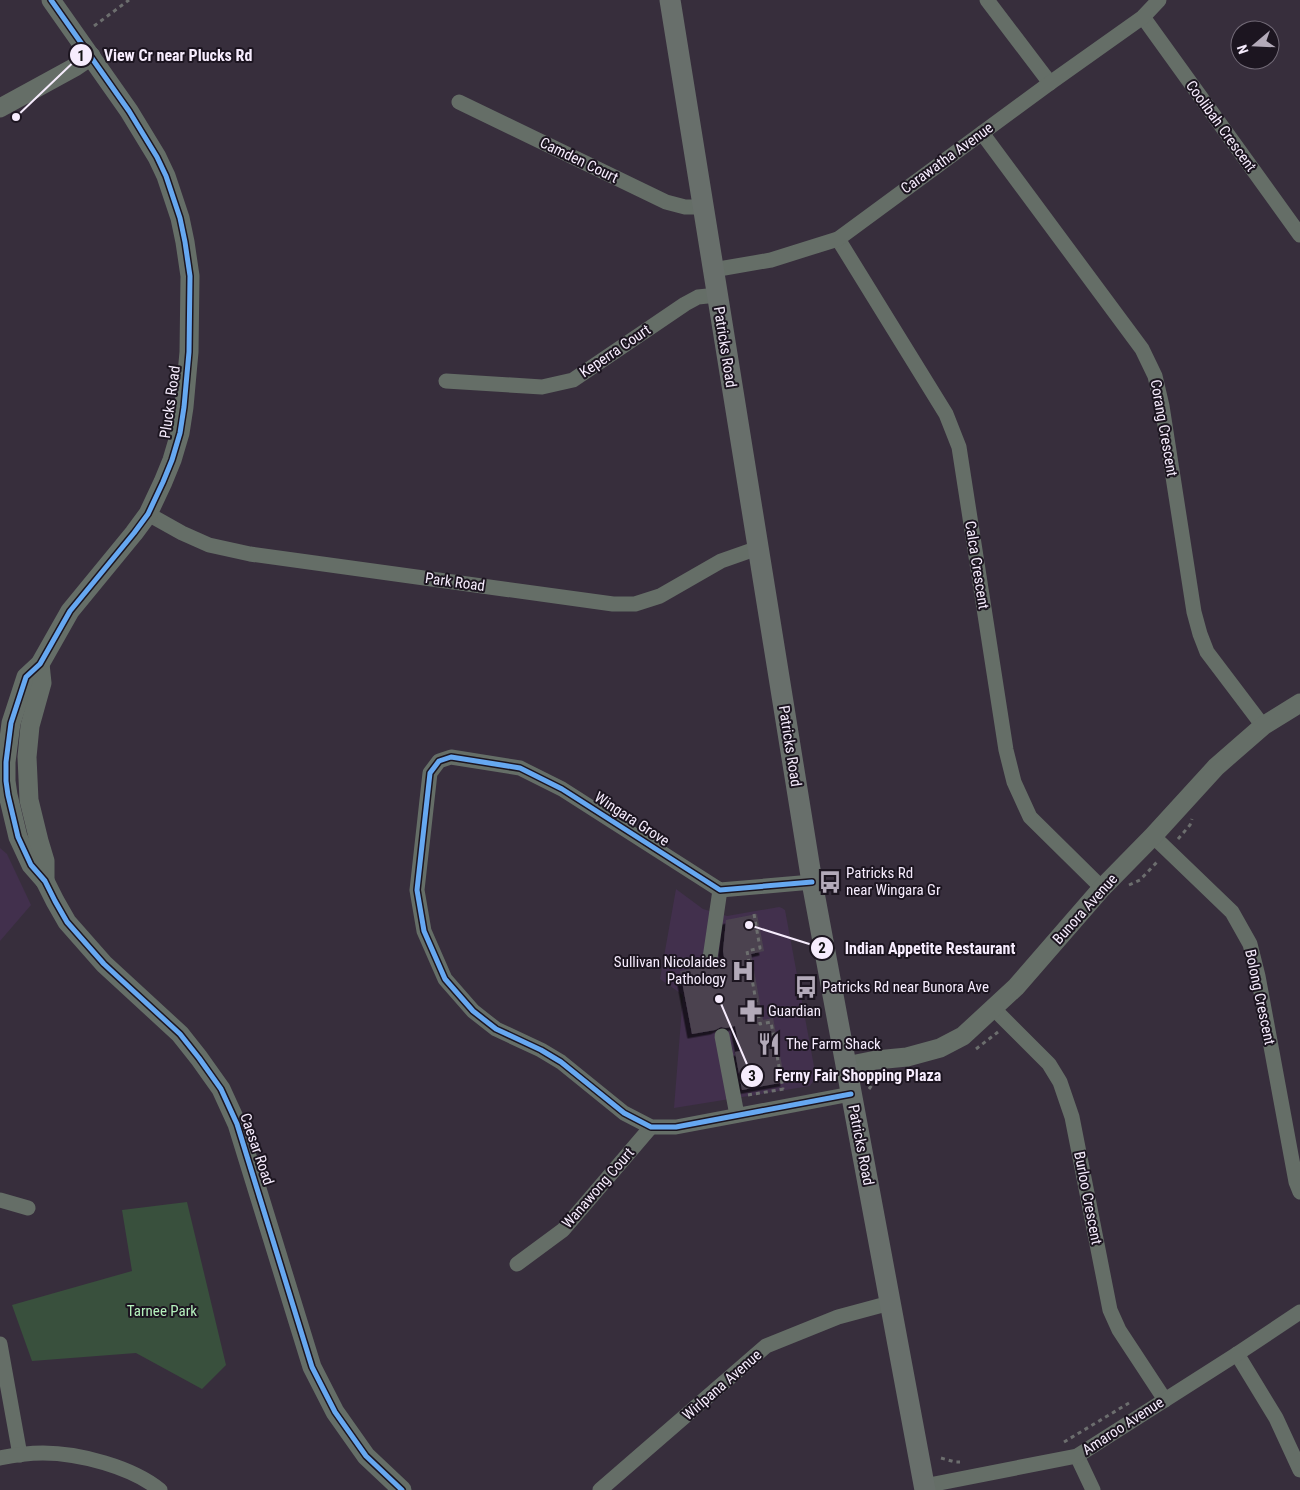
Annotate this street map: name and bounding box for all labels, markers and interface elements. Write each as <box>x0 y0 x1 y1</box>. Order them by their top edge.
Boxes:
north arrow <box>1230 20 1280 70</box>
callout: View Cr near Plucks Rd <box>69 40 263 71</box>
text: N <box>1234 43 1252 56</box>
text: View Cr near Plucks Rd <box>104 46 252 65</box>
text: 1 <box>77 47 85 65</box>
street label: Coolibah Crescent <box>1182 77 1260 175</box>
street label: Carawatha Avenue <box>897 119 997 197</box>
street label: Camden Court <box>537 133 621 187</box>
street label: Patricks Road <box>710 305 740 389</box>
street label: Keperra Court <box>576 321 654 381</box>
street label: Plucks Road <box>156 365 184 439</box>
street label: Corang Crescent <box>1147 378 1181 478</box>
street label: Calca Crescent <box>961 520 993 610</box>
street label: Park Road <box>424 569 486 595</box>
street label: Patricks Road <box>775 704 805 788</box>
street label: Wingara Grove <box>591 788 673 850</box>
place label: Patricks Rd near Wingara Gr <box>846 864 941 899</box>
bus stop icon: Patricks Rd near Wingara Gr <box>817 869 843 895</box>
street label: Bunora Avenue <box>1049 870 1121 948</box>
callout: Indian Appetite Restaurant <box>810 933 1025 964</box>
text: 2 <box>818 939 826 957</box>
text: Indian Appetite Restaurant <box>845 939 1015 958</box>
street label: Bolong Crescent <box>1241 948 1279 1046</box>
place label: Sullivan Nicolaides Pathology <box>614 953 726 988</box>
hospital icon: Sullivan Nicolaides Pathology <box>730 958 756 984</box>
bus stop icon: Patricks Rd near Bunora Ave <box>793 974 819 1000</box>
place label: Patricks Rd near Bunora Ave <box>822 978 989 996</box>
pharmacy icon: Guardian <box>738 998 764 1024</box>
place label: Guardian <box>768 1002 821 1020</box>
restaurant icon: The Farm Shack <box>756 1031 782 1057</box>
place label: The Farm Shack <box>786 1035 881 1053</box>
callout: Ferny Fair Shopping Plaza <box>740 1060 951 1091</box>
text: Ferny Fair Shopping Plaza <box>775 1066 942 1085</box>
text: 3 <box>748 1067 756 1085</box>
street label: Patricks Road <box>844 1103 878 1187</box>
street label: Caesar Road <box>236 1111 278 1187</box>
street label: Wanawong Court <box>558 1144 638 1232</box>
street label: Burloo Crescent <box>1070 1150 1106 1246</box>
park label: Tarnee Park <box>127 1302 197 1320</box>
street label: Wirlpana Avenue <box>679 1346 765 1424</box>
street label: Amaroo Avenue <box>1079 1393 1167 1459</box>

